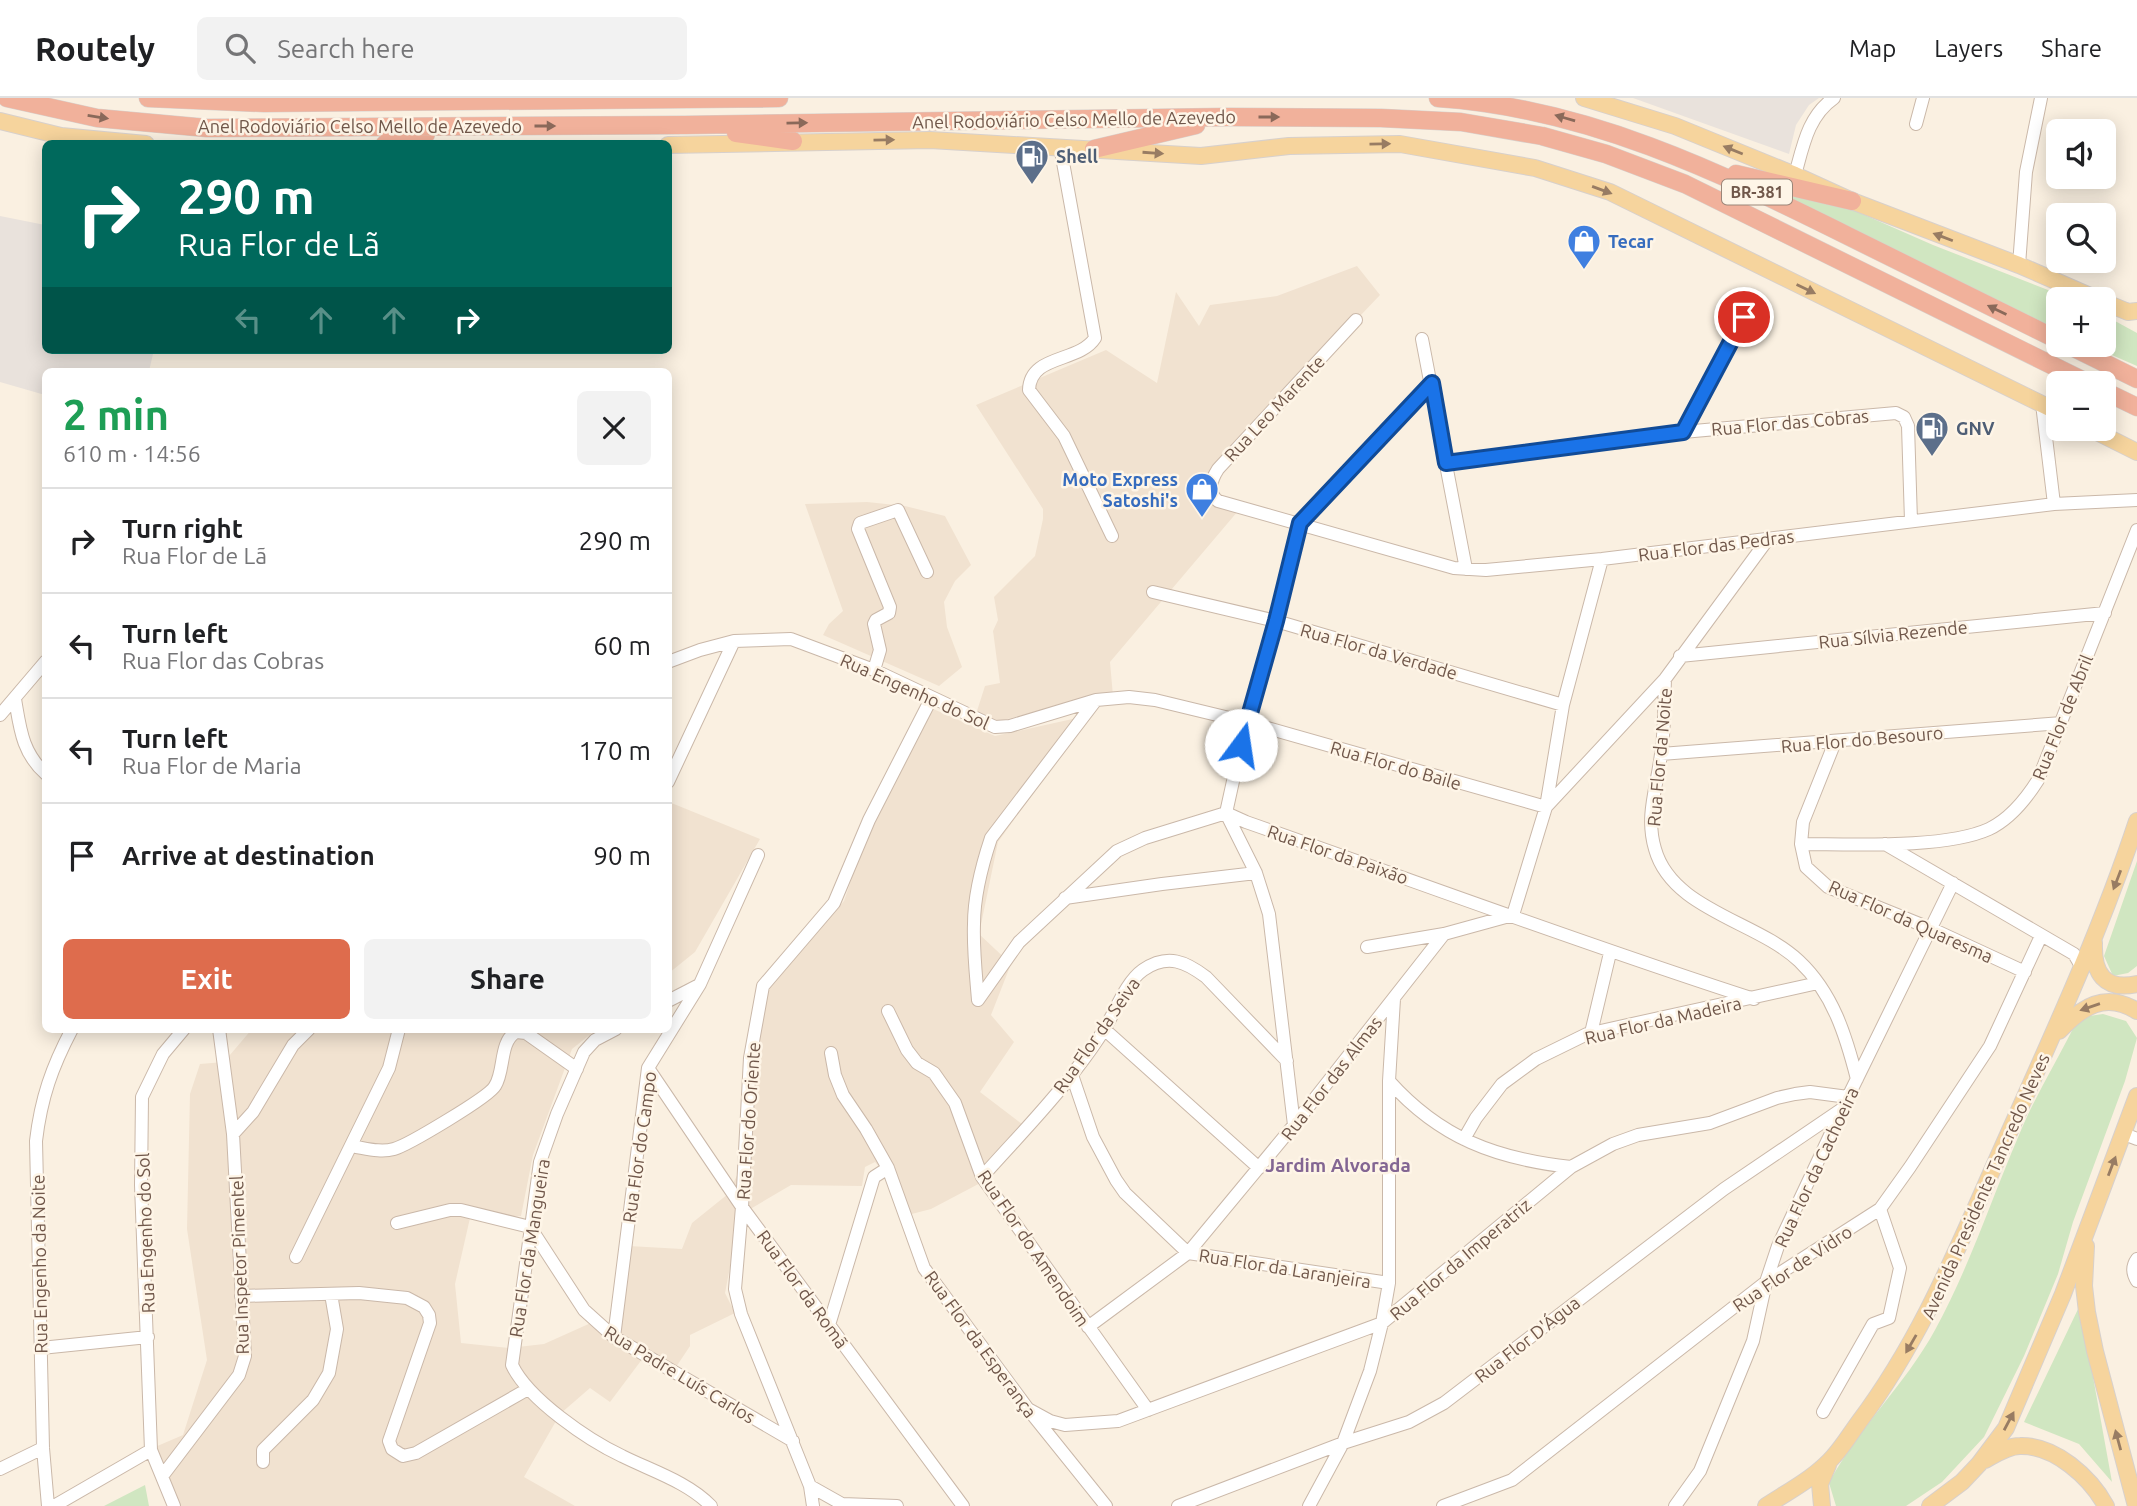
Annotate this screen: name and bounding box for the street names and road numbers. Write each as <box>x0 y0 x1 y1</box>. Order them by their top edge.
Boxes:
street label: Anel Rodoviário Celso Mello de Azevedo <box>912 106 1236 132</box>
street label: Anel Rodoviário Celso Mello de Azevedo <box>198 116 522 136</box>
road number: BR-381 <box>1722 180 1792 204</box>
street label: Rua Leo Marente <box>1220 351 1328 465</box>
street label: Rua Flor das Cobras <box>1710 405 1870 439</box>
street label: Rua Flor das Pedras <box>1637 525 1795 564</box>
street label: Rua Sílvia Rezende <box>1817 616 1969 652</box>
street label: Rua Flor da Verdade <box>1298 619 1460 683</box>
street label: Rua Engenho do Sol <box>838 649 993 733</box>
street label: Rua Flor de Abril <box>2028 651 2096 783</box>
street label: Rua Flor da Noite <box>1643 687 1675 827</box>
street label: Rua Flor do Besouro <box>1780 722 1944 756</box>
street label: Rua Flor do Baile <box>1328 737 1464 793</box>
street label: Rua Flor da Paixão <box>1265 821 1411 887</box>
street label: Rua Flor da Quaresma <box>1826 876 1996 967</box>
street label: Rua Flor da Seiva <box>1049 973 1143 1097</box>
street label: Rua Flor da Madeira <box>1583 992 1743 1048</box>
street label: Rua Flor das Almas <box>1277 1012 1386 1144</box>
street label: Rua Flor do Oriente <box>733 1041 763 1201</box>
street label: Avenida Presidente Tancredo Neves <box>1917 1050 2053 1322</box>
street label: Rua Flor do Campo <box>618 1070 660 1224</box>
street label: Rua Flor da Cachoeira <box>1770 1084 1862 1250</box>
street label: Rua Engenho do Sol <box>132 1152 158 1314</box>
street label: Rua Flor da Mangueira <box>505 1157 553 1339</box>
street label: Rua Flor do Amendoim <box>974 1166 1094 1330</box>
street label: Rua Engenho da Noite <box>27 1174 51 1354</box>
street label: Rua Inspetor Pimentel <box>226 1175 252 1355</box>
street label: Rua Flor da Imperatriz <box>1386 1194 1534 1324</box>
street label: Rua Flor de Vidro <box>1729 1221 1855 1315</box>
street label: Rua Flor da Romã <box>753 1226 853 1352</box>
street label: Rua Flor da Laranjeira <box>1198 1245 1372 1291</box>
street label: Rua Flor da Esperança <box>921 1267 1041 1421</box>
street label: Rua Flor D'Água <box>1470 1291 1583 1386</box>
street label: Rua Padre Luís Carlos <box>601 1321 759 1427</box>

